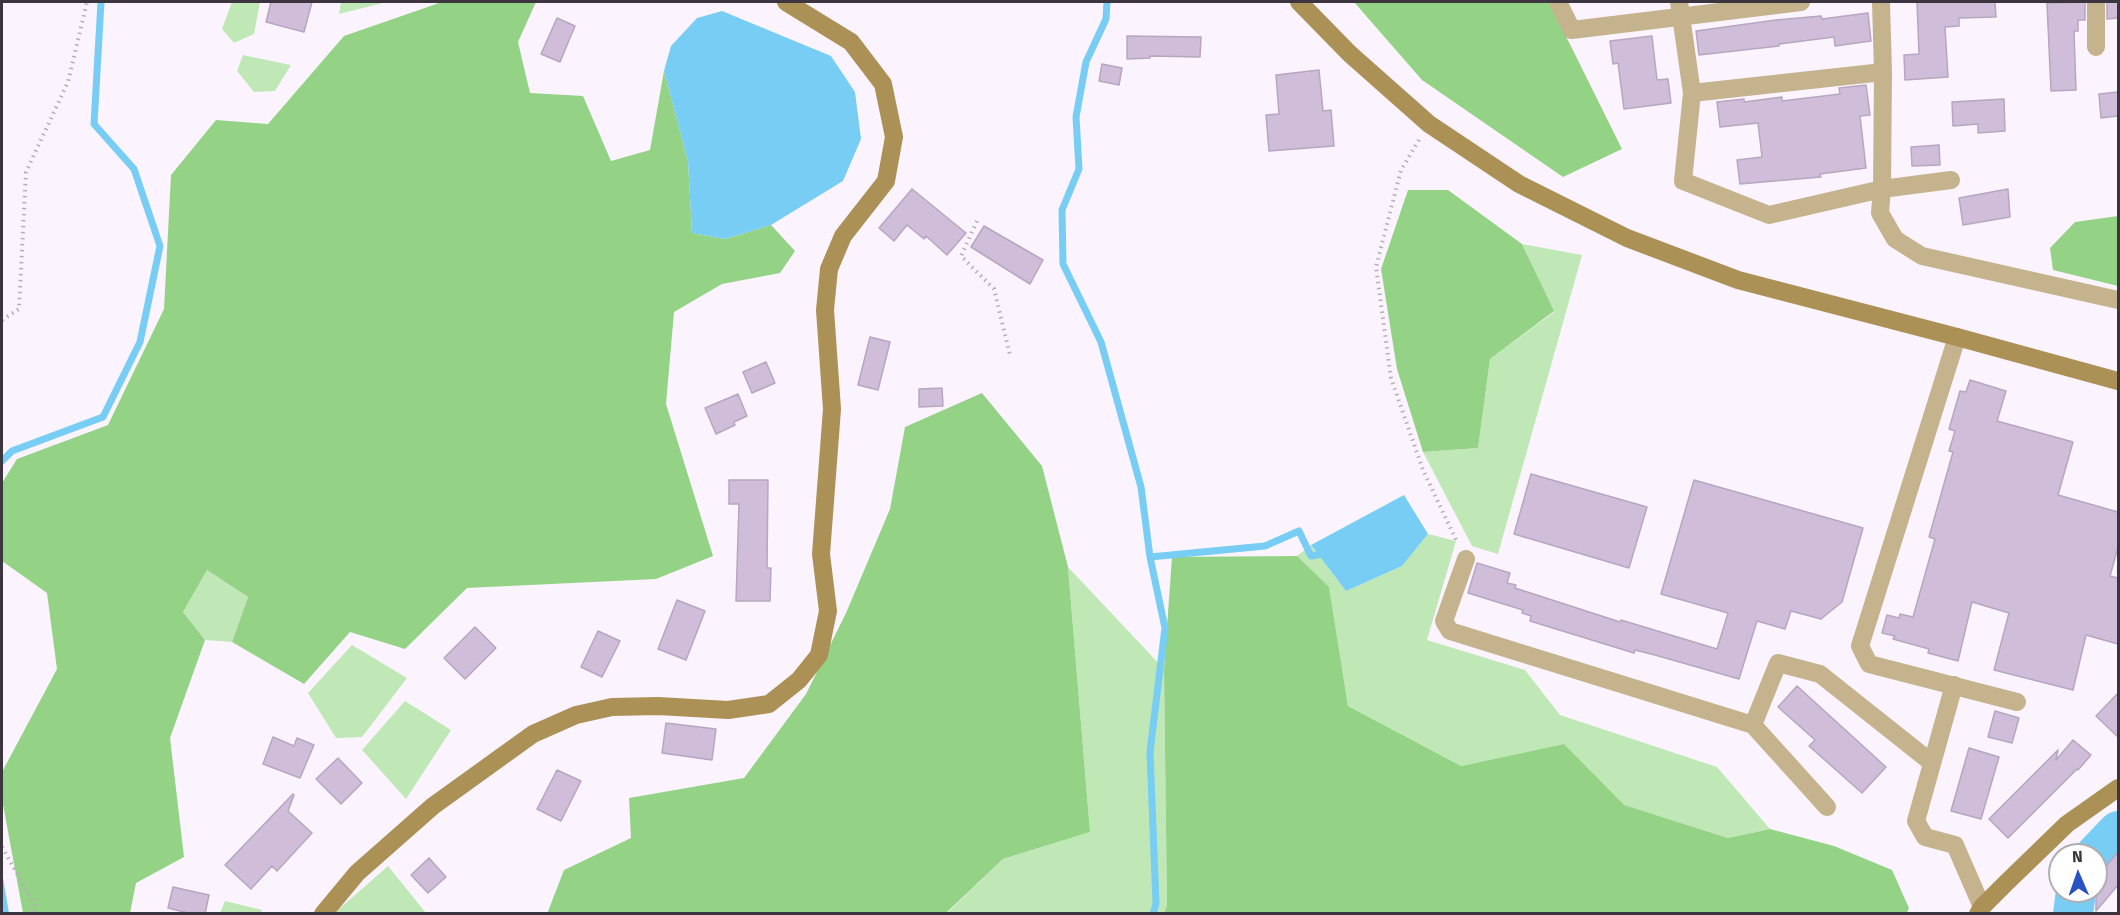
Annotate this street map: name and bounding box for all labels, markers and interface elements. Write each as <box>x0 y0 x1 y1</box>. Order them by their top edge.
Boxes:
north arrow <box>2048 843 2108 903</box>
text: N <box>2072 847 2083 866</box>

